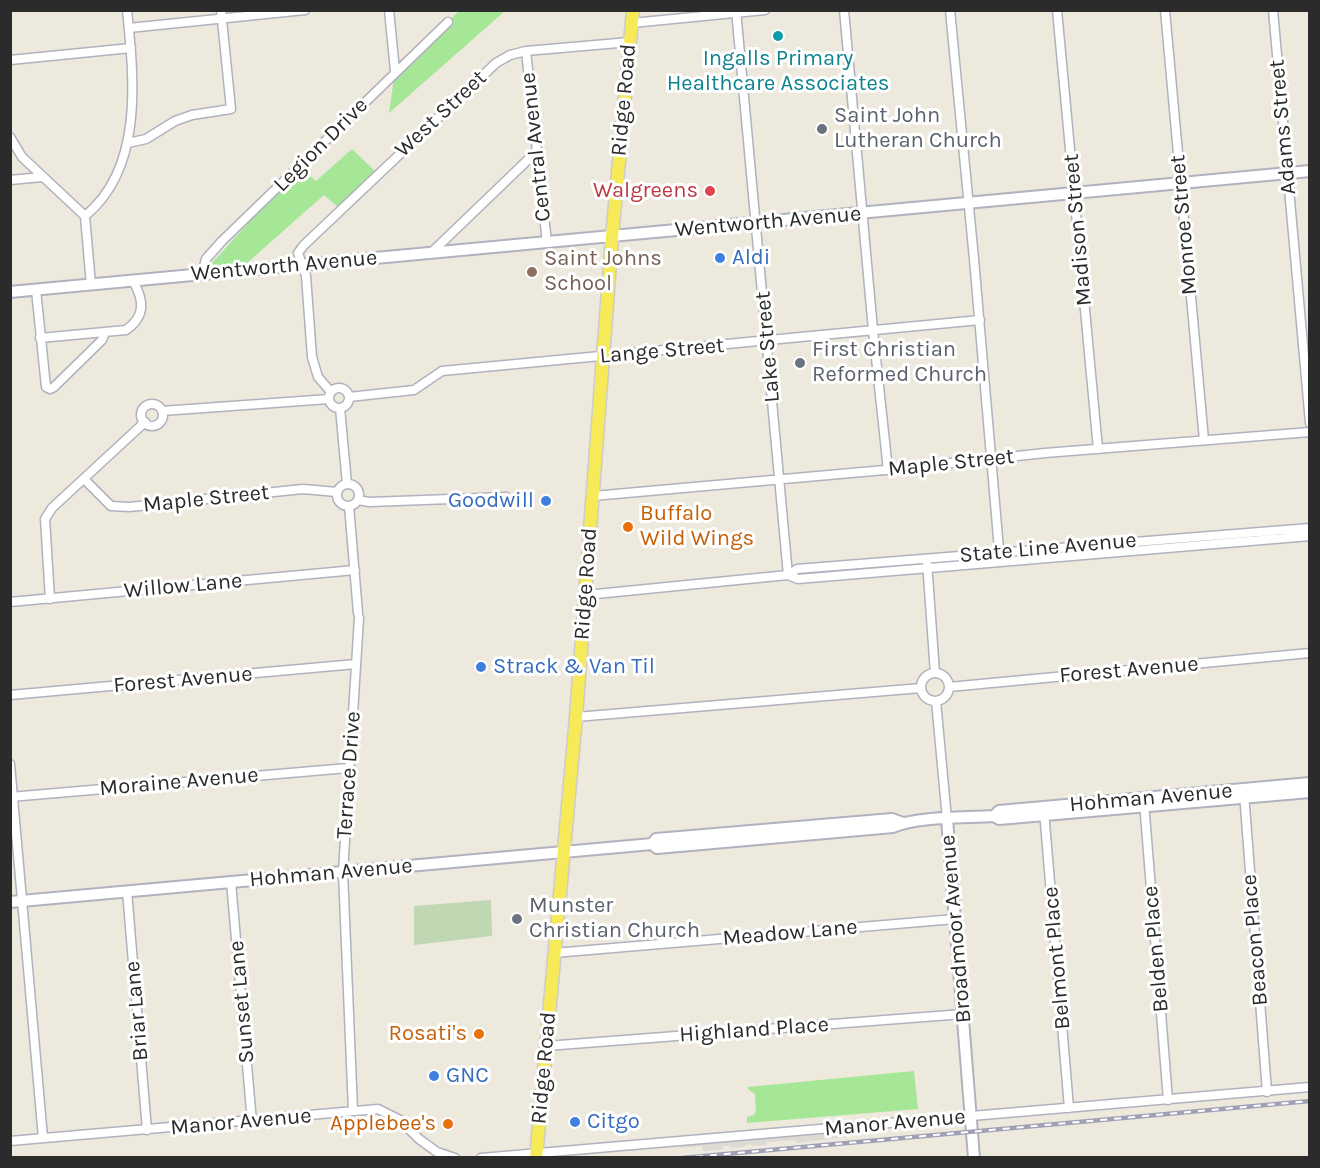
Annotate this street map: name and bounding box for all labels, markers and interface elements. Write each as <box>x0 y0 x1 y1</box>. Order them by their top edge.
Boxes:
marker: Ingalls Primary Healthcare Associates <box>771 29 785 43</box>
street label: Ridge Road <box>606 43 642 157</box>
place label: Ingalls Primary Healthcare Associates <box>667 46 889 98</box>
street label: Adams Street <box>1264 58 1302 196</box>
street label: West Street <box>390 65 492 163</box>
street label: Central Avenue <box>515 71 557 223</box>
street label: Legion Drive <box>268 92 374 198</box>
place label: Saint John Lutheran Church <box>834 103 1002 154</box>
marker: Saint John Lutheran Church <box>815 122 829 136</box>
street label: Madison Street <box>1058 153 1098 307</box>
street label: Monroe Street <box>1165 154 1203 296</box>
place label: Walgreens <box>593 178 698 204</box>
marker: Walgreens <box>703 184 717 198</box>
street label: Wentworth Avenue <box>674 201 862 243</box>
street label: Wentworth Avenue <box>190 245 378 287</box>
place label: Aldi <box>732 245 770 271</box>
place label: Saint Johns School <box>544 246 662 298</box>
marker: Aldi <box>713 251 727 265</box>
marker: Saint Johns School <box>525 265 539 279</box>
street label: Lake Street <box>750 290 786 404</box>
street label: Lange Street <box>599 332 725 370</box>
place label: First Christian Reformed Church <box>812 337 987 388</box>
marker: First Christian Reformed Church <box>793 356 807 370</box>
street label: Maple Street <box>887 443 1015 483</box>
street label: Maple Street <box>142 479 270 519</box>
place label: Goodwill <box>448 488 534 514</box>
marker: Goodwill <box>539 494 553 508</box>
place label: Buffalo Wild Wings <box>640 501 754 552</box>
marker: Buffalo Wild Wings <box>621 520 635 534</box>
street label: Ridge Road <box>569 527 603 641</box>
street label: State Line Avenue <box>958 527 1138 569</box>
street label: Willow Lane <box>123 568 243 604</box>
street label: Forest Avenue <box>1058 651 1200 689</box>
place label: Strack & Van Til <box>493 654 655 680</box>
marker: Strack & Van Til <box>474 660 488 674</box>
street label: Forest Avenue <box>112 661 254 699</box>
street label: Terrace Drive <box>331 710 367 840</box>
street label: Moraine Avenue <box>98 762 260 802</box>
street label: Hohman Avenue <box>1068 778 1234 818</box>
street label: Broadmoor Avenue <box>935 834 977 1024</box>
street label: Hohman Avenue <box>248 853 414 893</box>
street label: Beacon Place <box>1236 873 1274 1007</box>
street label: Belmont Place <box>1038 885 1076 1031</box>
street label: Belden Place <box>1137 885 1175 1013</box>
place label: Munster Christian Church <box>529 893 700 944</box>
marker: Munster Christian Church <box>510 912 524 926</box>
street label: Meadow Lane <box>721 914 859 952</box>
street label: Sunset Lane <box>223 939 261 1065</box>
street label: Briar Lane <box>119 960 155 1062</box>
street label: Ridge Road <box>526 1011 562 1125</box>
street label: Highland Place <box>678 1012 830 1048</box>
place label: Rosati's <box>388 1021 467 1047</box>
marker: Rosati's <box>472 1027 486 1041</box>
place label: GNC <box>446 1063 489 1089</box>
marker: GNC <box>427 1069 441 1083</box>
street label: Manor Avenue <box>169 1103 313 1141</box>
street label: Manor Avenue <box>823 1104 967 1142</box>
place label: Citgo <box>587 1109 640 1135</box>
place label: Applebee's <box>330 1111 436 1137</box>
marker: Citgo <box>568 1115 582 1129</box>
marker: Applebee's <box>441 1117 455 1131</box>

